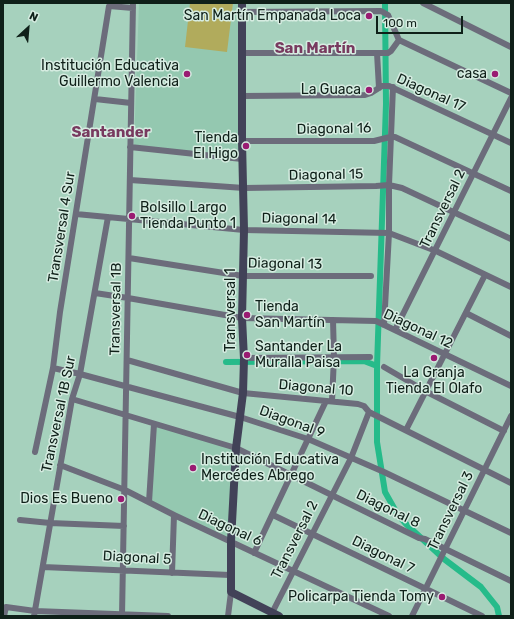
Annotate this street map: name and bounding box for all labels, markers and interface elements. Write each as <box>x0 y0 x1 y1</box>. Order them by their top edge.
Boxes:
north arrow <box>8 8 48 48</box>
place label: San Martín Empanada Loca <box>184 8 361 24</box>
scale bar <box>378 8 465 34</box>
text: N <box>27 9 40 24</box>
marker: San Martín Empanada Loca <box>364 11 374 21</box>
text: 100 m <box>383 16 417 30</box>
district label: San Martín <box>275 40 355 58</box>
place label: Institución Educativa Guillermo Valencia <box>41 58 179 90</box>
place label: casa <box>457 66 487 82</box>
marker: Institución Educativa Guillermo Valencia <box>182 69 192 79</box>
marker: casa <box>490 69 500 79</box>
street label: Diagonal 17 <box>394 70 468 116</box>
place label: La Guaca <box>301 82 361 98</box>
marker: La Guaca <box>364 85 374 95</box>
street label: Diagonal 16 <box>297 120 371 138</box>
district label: Santander <box>71 124 151 142</box>
place label: Tienda El Higo <box>193 130 238 162</box>
marker: Tienda El Higo <box>241 141 251 151</box>
street label: Diagonal 15 <box>289 166 363 184</box>
street label: Transversal 2 <box>417 167 469 251</box>
street label: Transversal 4 Sur <box>45 170 79 284</box>
place label: Bolsillo Largo Tienda Punto 1 <box>140 200 236 232</box>
street label: Diagonal 14 <box>261 210 337 228</box>
marker: Bolsillo Largo Tienda Punto 1 <box>127 211 137 221</box>
street label: Diagonal 13 <box>248 255 322 273</box>
street label: Transversal 1B <box>107 262 125 356</box>
street label: Transversal 1 <box>223 268 239 352</box>
place label: Tienda San Martín <box>255 299 325 332</box>
street label: Diagonal 12 <box>381 306 455 352</box>
marker: Tienda San Martín <box>242 310 252 320</box>
place label: Santander La Muralla Paisa <box>255 339 342 372</box>
marker: Santander La Muralla Paisa <box>242 350 252 360</box>
marker: La Granja Tienda El Olafo <box>429 353 439 363</box>
street label: Transversal 1B Sur <box>38 354 80 474</box>
place label: La Granja Tienda El Olafo <box>386 365 482 398</box>
street label: Diagonal 10 <box>278 376 354 400</box>
street label: Diagonal 9 <box>257 402 327 442</box>
place label: Institución Educativa Mercédes Abrego <box>201 452 339 484</box>
marker: Institución Educativa Mercédes Abrego <box>188 463 198 473</box>
street label: Transversal 3 <box>425 469 477 553</box>
street label: Diagonal 8 <box>353 486 423 532</box>
place label: Dios Es Bueno <box>20 491 113 507</box>
marker: Dios Es Bueno <box>116 494 126 504</box>
street label: Transversal 2 <box>268 498 322 582</box>
street label: Diagonal 6 <box>195 506 265 550</box>
street label: Diagonal 7 <box>349 533 417 577</box>
street label: Diagonal 5 <box>102 548 172 568</box>
place label: Policarpa Tienda Tomy <box>288 589 434 605</box>
marker: Policarpa Tienda Tomy <box>437 592 447 602</box>

